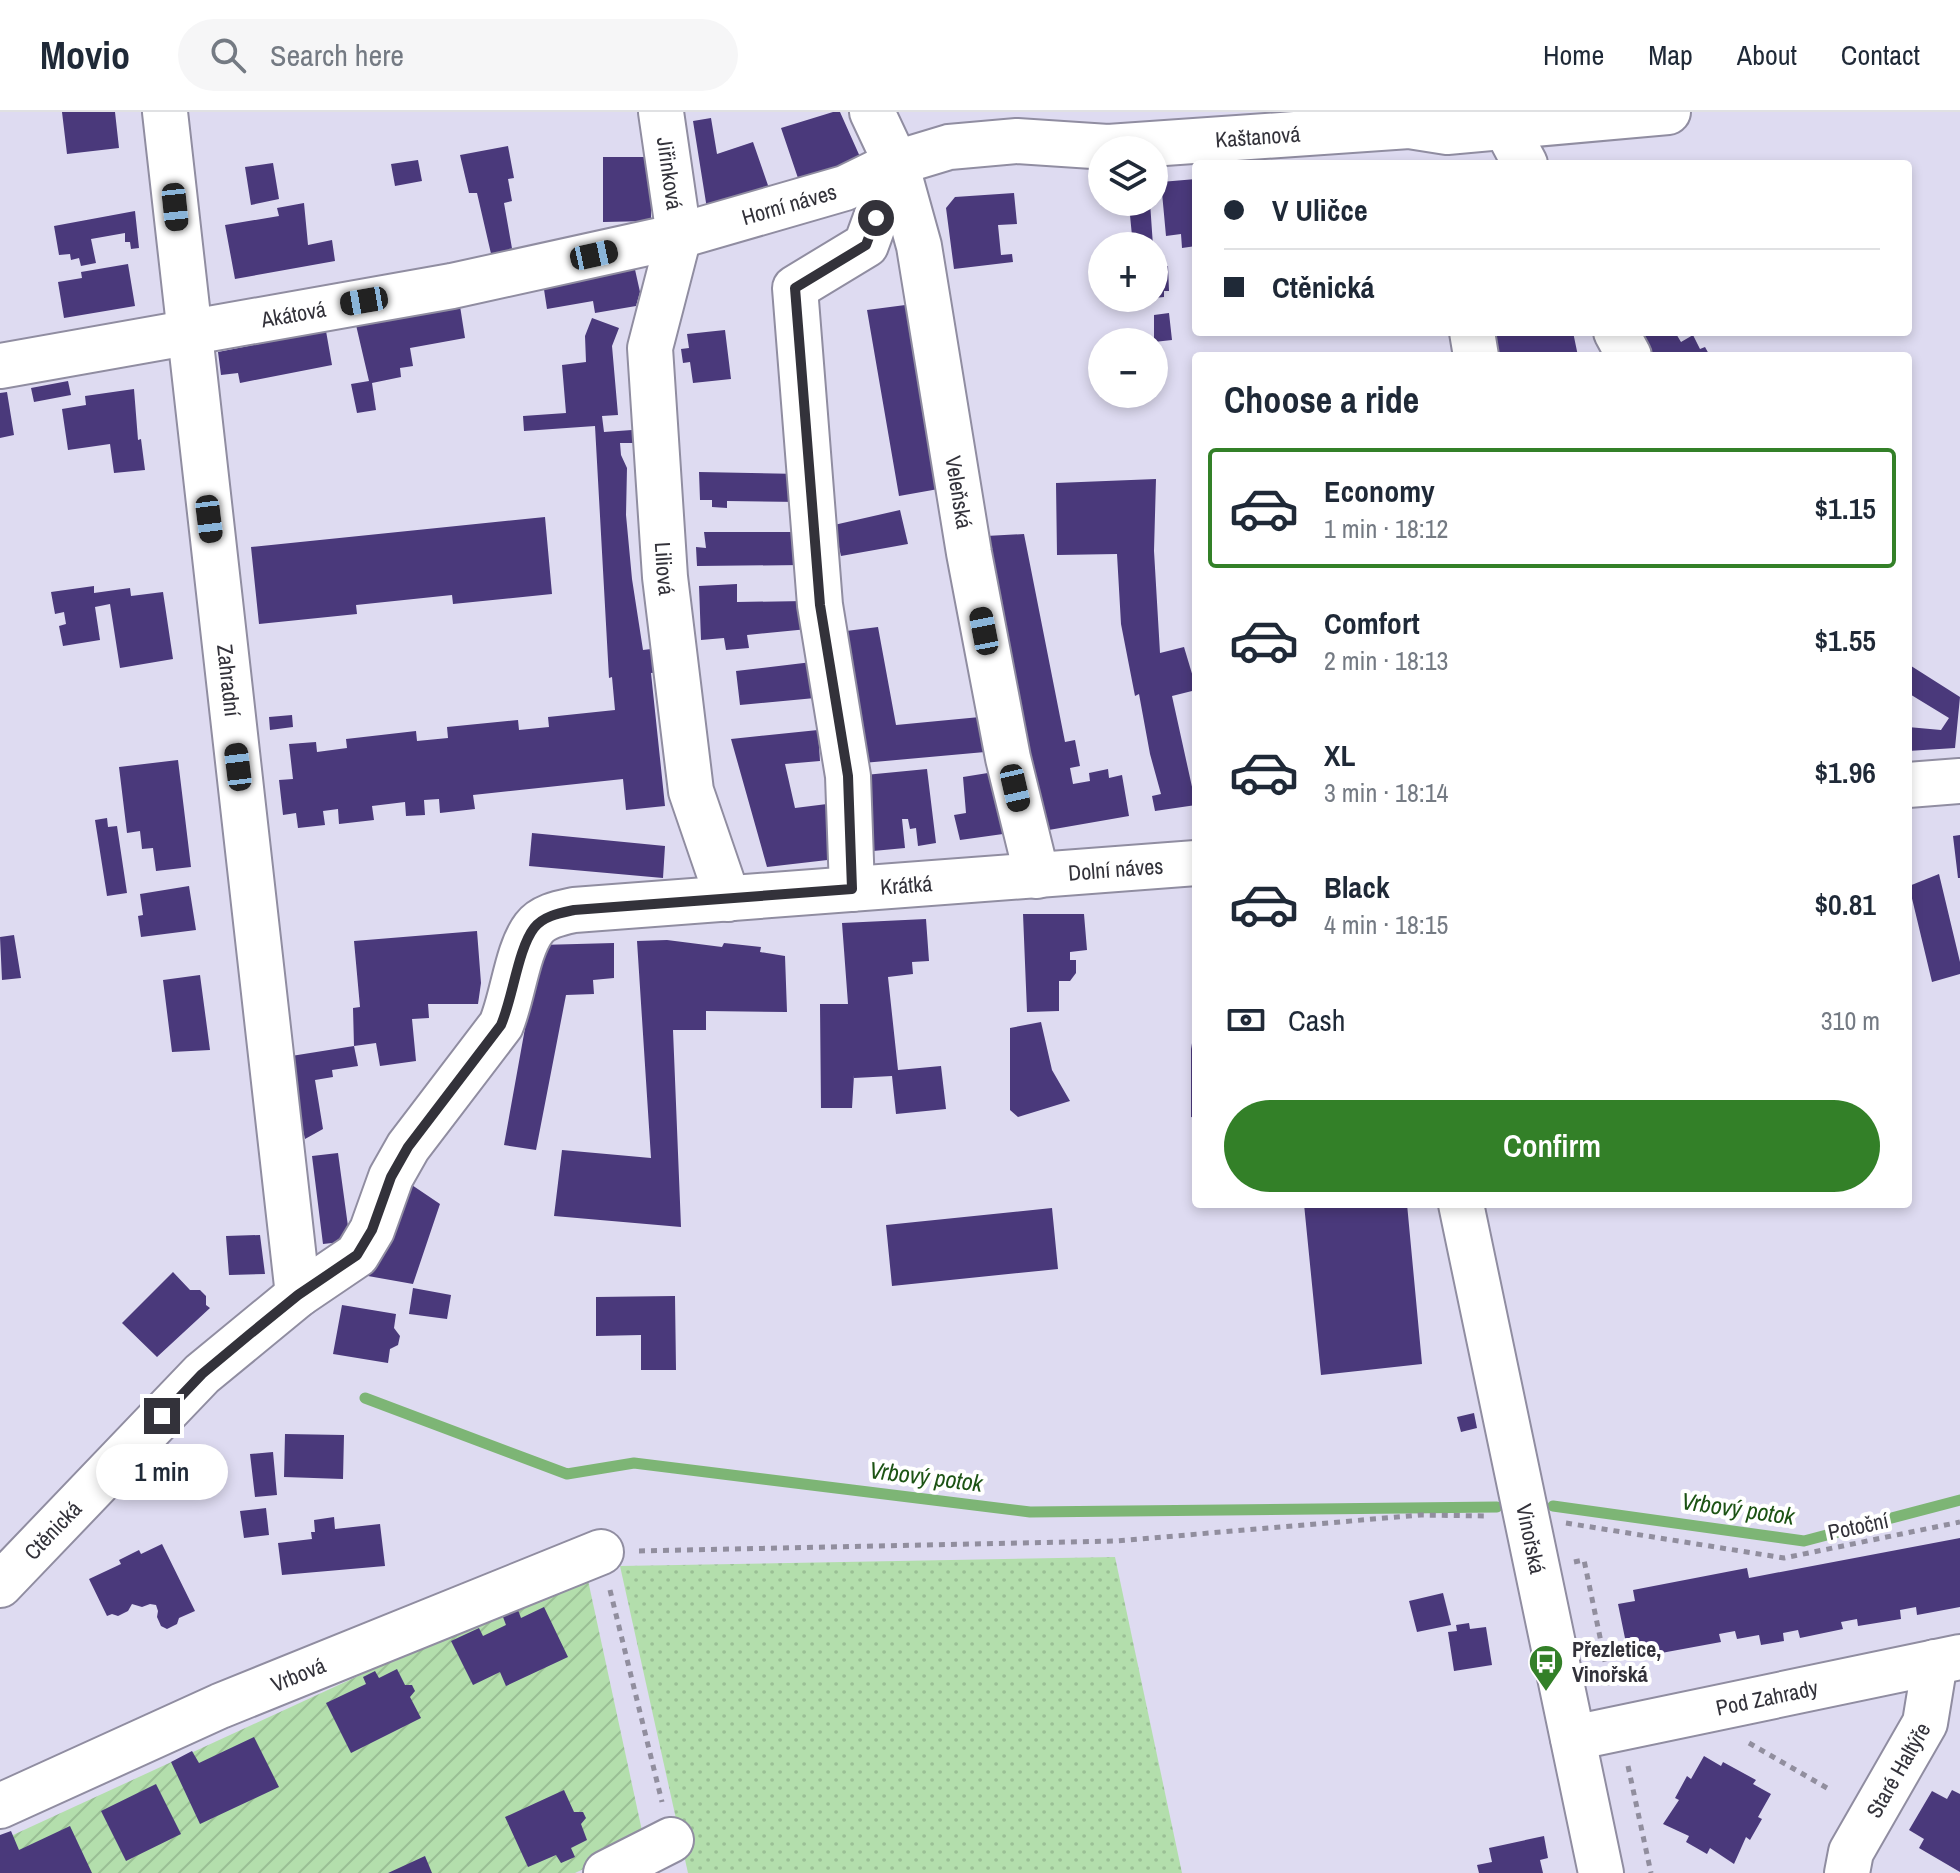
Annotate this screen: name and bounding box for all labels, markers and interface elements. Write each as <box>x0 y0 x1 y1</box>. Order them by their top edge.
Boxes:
search box <box>178 19 738 91</box>
text: Movio <box>40 30 130 81</box>
icon: search <box>206 33 250 77</box>
text: Search here <box>270 35 404 75</box>
text: Home <box>1543 36 1604 74</box>
text: Map <box>1648 36 1693 74</box>
text: About <box>1737 36 1797 74</box>
text: Contact <box>1841 36 1920 74</box>
street label: Kaštanová <box>1214 119 1301 154</box>
street label: Jiřinková <box>650 135 690 212</box>
map controls <box>1088 136 1168 408</box>
button: layers <box>1088 136 1168 216</box>
street label: Horní náves <box>738 176 840 232</box>
car <box>161 182 189 232</box>
text: V Uličce <box>1272 190 1368 230</box>
route start <box>858 200 894 236</box>
button: + <box>1088 232 1168 312</box>
car <box>568 238 620 272</box>
text: Ctěnická <box>1272 267 1375 307</box>
car <box>338 285 390 317</box>
street label: Akátová <box>258 294 328 335</box>
button: − <box>1088 328 1168 408</box>
text: Choose a ride <box>1224 376 1419 424</box>
street label: Veleňská <box>938 454 980 531</box>
text: Economy <box>1324 471 1435 511</box>
icon: car <box>1228 472 1300 544</box>
text: $1.15 <box>1814 488 1876 528</box>
car <box>194 494 224 544</box>
text: 1 min · 18:12 <box>1324 511 1448 546</box>
street label: Liliová <box>648 541 682 597</box>
text: Comfort <box>1324 603 1420 643</box>
icon: car <box>1228 604 1300 676</box>
car <box>968 605 1000 657</box>
text: $1.55 <box>1814 620 1876 660</box>
street label: Zahradní <box>210 643 248 719</box>
text: 2 min · 18:13 <box>1324 643 1448 678</box>
text: XL <box>1324 735 1355 775</box>
icon: car <box>1228 736 1300 808</box>
car <box>223 742 253 792</box>
text: $1.96 <box>1814 752 1876 792</box>
car <box>998 762 1032 814</box>
text: 3 min · 18:14 <box>1324 775 1448 810</box>
street label: Dolní náves <box>1067 851 1164 888</box>
text: Black <box>1324 867 1390 907</box>
street label: Krátká <box>879 868 933 902</box>
icon: car <box>1228 868 1300 940</box>
text: $0.81 <box>1814 884 1876 924</box>
text: 4 min · 18:15 <box>1324 907 1448 942</box>
icon: cash <box>1224 998 1268 1042</box>
text: Cash <box>1288 1000 1345 1040</box>
text: 310 m <box>1821 1003 1880 1038</box>
button: Confirm <box>1224 1100 1880 1192</box>
route end <box>144 1398 180 1434</box>
callout: 1 min <box>96 1444 228 1500</box>
water label: Vrbový potok <box>868 1453 986 1499</box>
text: 1 min <box>135 1454 189 1489</box>
water label: Vrbový potok <box>1679 1484 1798 1532</box>
street label: Ctěnická <box>17 1494 88 1566</box>
street label: Vinořská <box>1509 1501 1553 1577</box>
street label: Potoční <box>1825 1505 1892 1547</box>
place label: Přezletice, Vinořská <box>1572 1634 1661 1689</box>
bus stop icon: Přezletice, Vinořská <box>1527 1643 1565 1693</box>
street label: Vrbová <box>266 1650 330 1699</box>
street label: Pod Zahrady <box>1713 1672 1820 1723</box>
street label: Staré Haltýře <box>1859 1717 1937 1823</box>

